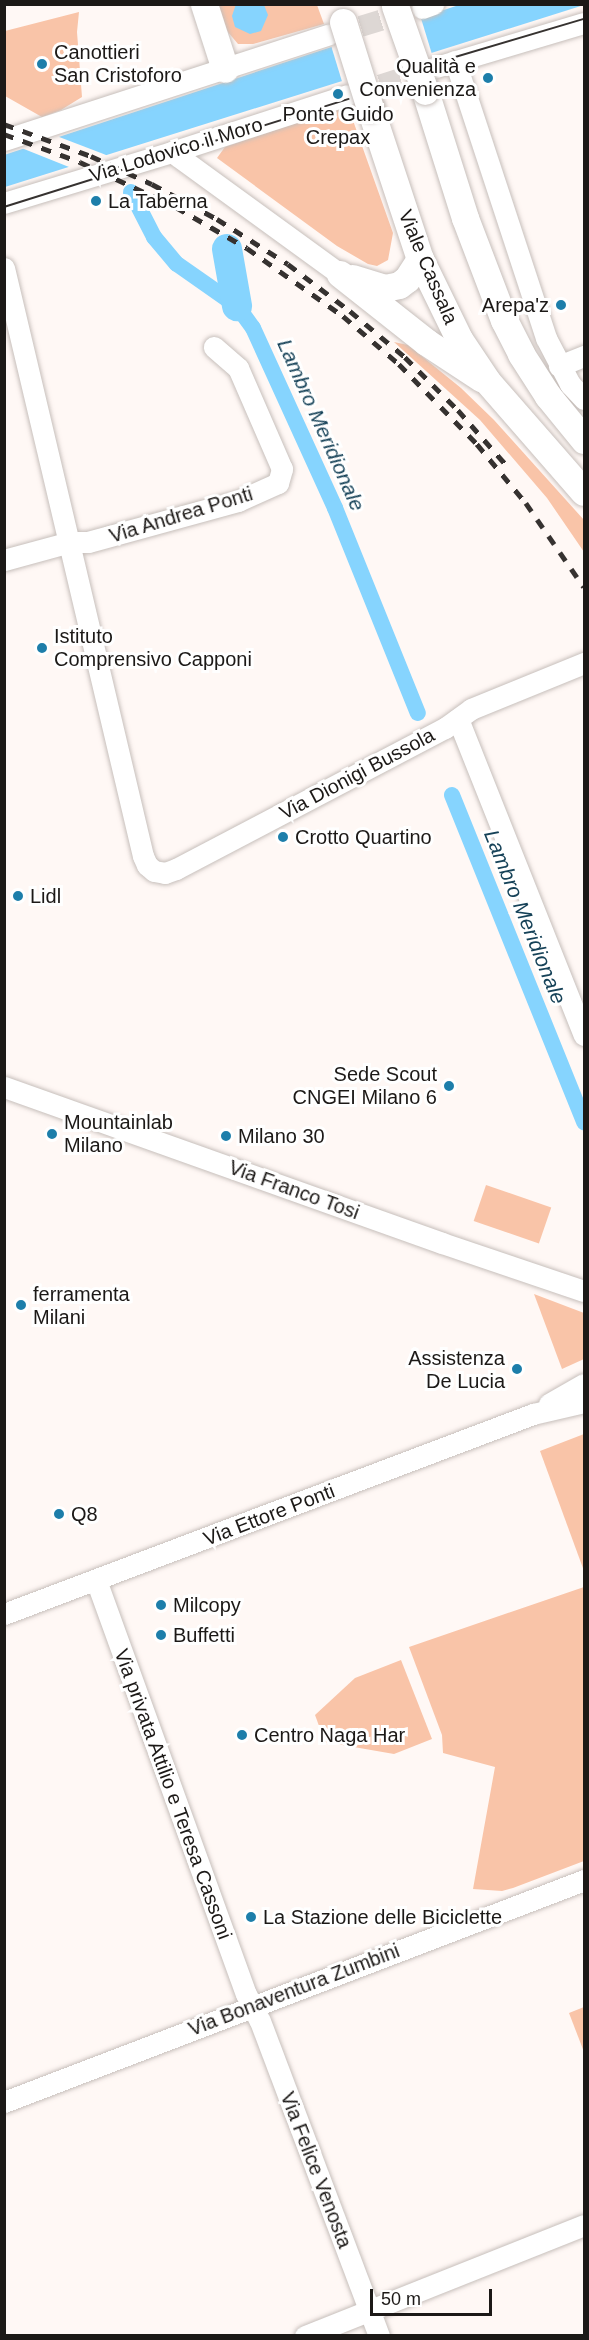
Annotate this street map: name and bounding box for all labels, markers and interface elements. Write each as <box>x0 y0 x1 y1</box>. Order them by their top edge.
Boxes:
place label: Canottieri San Cristoforo <box>54 40 182 87</box>
place label: Qualità e Convenienza <box>359 54 476 101</box>
marker: Canottieri San Cristoforo <box>35 57 49 71</box>
marker: Qualità e Convenienza <box>481 71 495 85</box>
marker: Ponte Guido Crepax <box>331 87 345 101</box>
place label: Ponte Guido Crepax <box>282 103 394 150</box>
street label: Via Lodovico il Moro <box>87 112 265 188</box>
place label: La Taberna <box>108 189 208 213</box>
marker: La Taberna <box>89 194 103 208</box>
street label: Viale Cassala <box>393 206 463 328</box>
place label: Arepa'z <box>482 293 549 317</box>
marker: Arepa'z <box>554 298 568 312</box>
water label: Lambro Meridionale <box>272 335 370 515</box>
street label: Via Andrea Ponti <box>106 482 256 548</box>
place label: Istituto Comprensivo Capponi <box>54 624 252 671</box>
marker: Istituto Comprensivo Capponi <box>35 641 49 655</box>
street label: Via Dionigi Bussola <box>275 723 439 825</box>
place label: Crotto Quartino <box>295 825 432 849</box>
water label: Lambro Meridionale <box>479 826 571 1008</box>
marker: Crotto Quartino <box>276 830 290 844</box>
place label: Lidl <box>30 884 61 908</box>
marker: Lidl <box>11 889 25 903</box>
place label: Sede Scout CNGEI Milano 6 <box>293 1062 437 1109</box>
marker: Sede Scout CNGEI Milano 6 <box>442 1079 456 1093</box>
place label: Mountainlab Milano <box>64 1110 173 1157</box>
place label: Milano 30 <box>238 1124 325 1148</box>
marker: Mountainlab Milano <box>45 1127 59 1141</box>
marker: Milano 30 <box>219 1129 233 1143</box>
street label: Via Franco Tosi <box>225 1155 363 1225</box>
place label: ferramenta Milani <box>33 1282 130 1329</box>
marker: ferramenta Milani <box>14 1298 28 1312</box>
place label: Assistenza De Lucia <box>408 1346 505 1393</box>
marker: Assistenza De Lucia <box>510 1362 524 1376</box>
street label: Via Ettore Ponti <box>200 1479 338 1551</box>
place label: Q8 <box>71 1502 98 1526</box>
marker: Q8 <box>52 1507 66 1521</box>
place label: Milcopy <box>173 1593 241 1617</box>
marker: Milcopy <box>154 1598 168 1612</box>
place label: Buffetti <box>173 1623 235 1647</box>
marker: Buffetti <box>154 1628 168 1642</box>
street label: Via privata Attilio e Teresa Cassoni <box>109 1645 237 1943</box>
place label: Centro Naga Har <box>254 1723 405 1747</box>
marker: Centro Naga Har <box>235 1728 249 1742</box>
place label: La Stazione delle Biciclette <box>263 1905 502 1929</box>
marker: La Stazione delle Biciclette <box>244 1910 258 1924</box>
street label: Via Bonaventura Zumbini <box>185 1939 403 2041</box>
street label: Via Felice Venosta <box>275 2089 357 2251</box>
scale bar <box>373 2277 494 2315</box>
text: 50 m <box>381 2289 421 2309</box>

